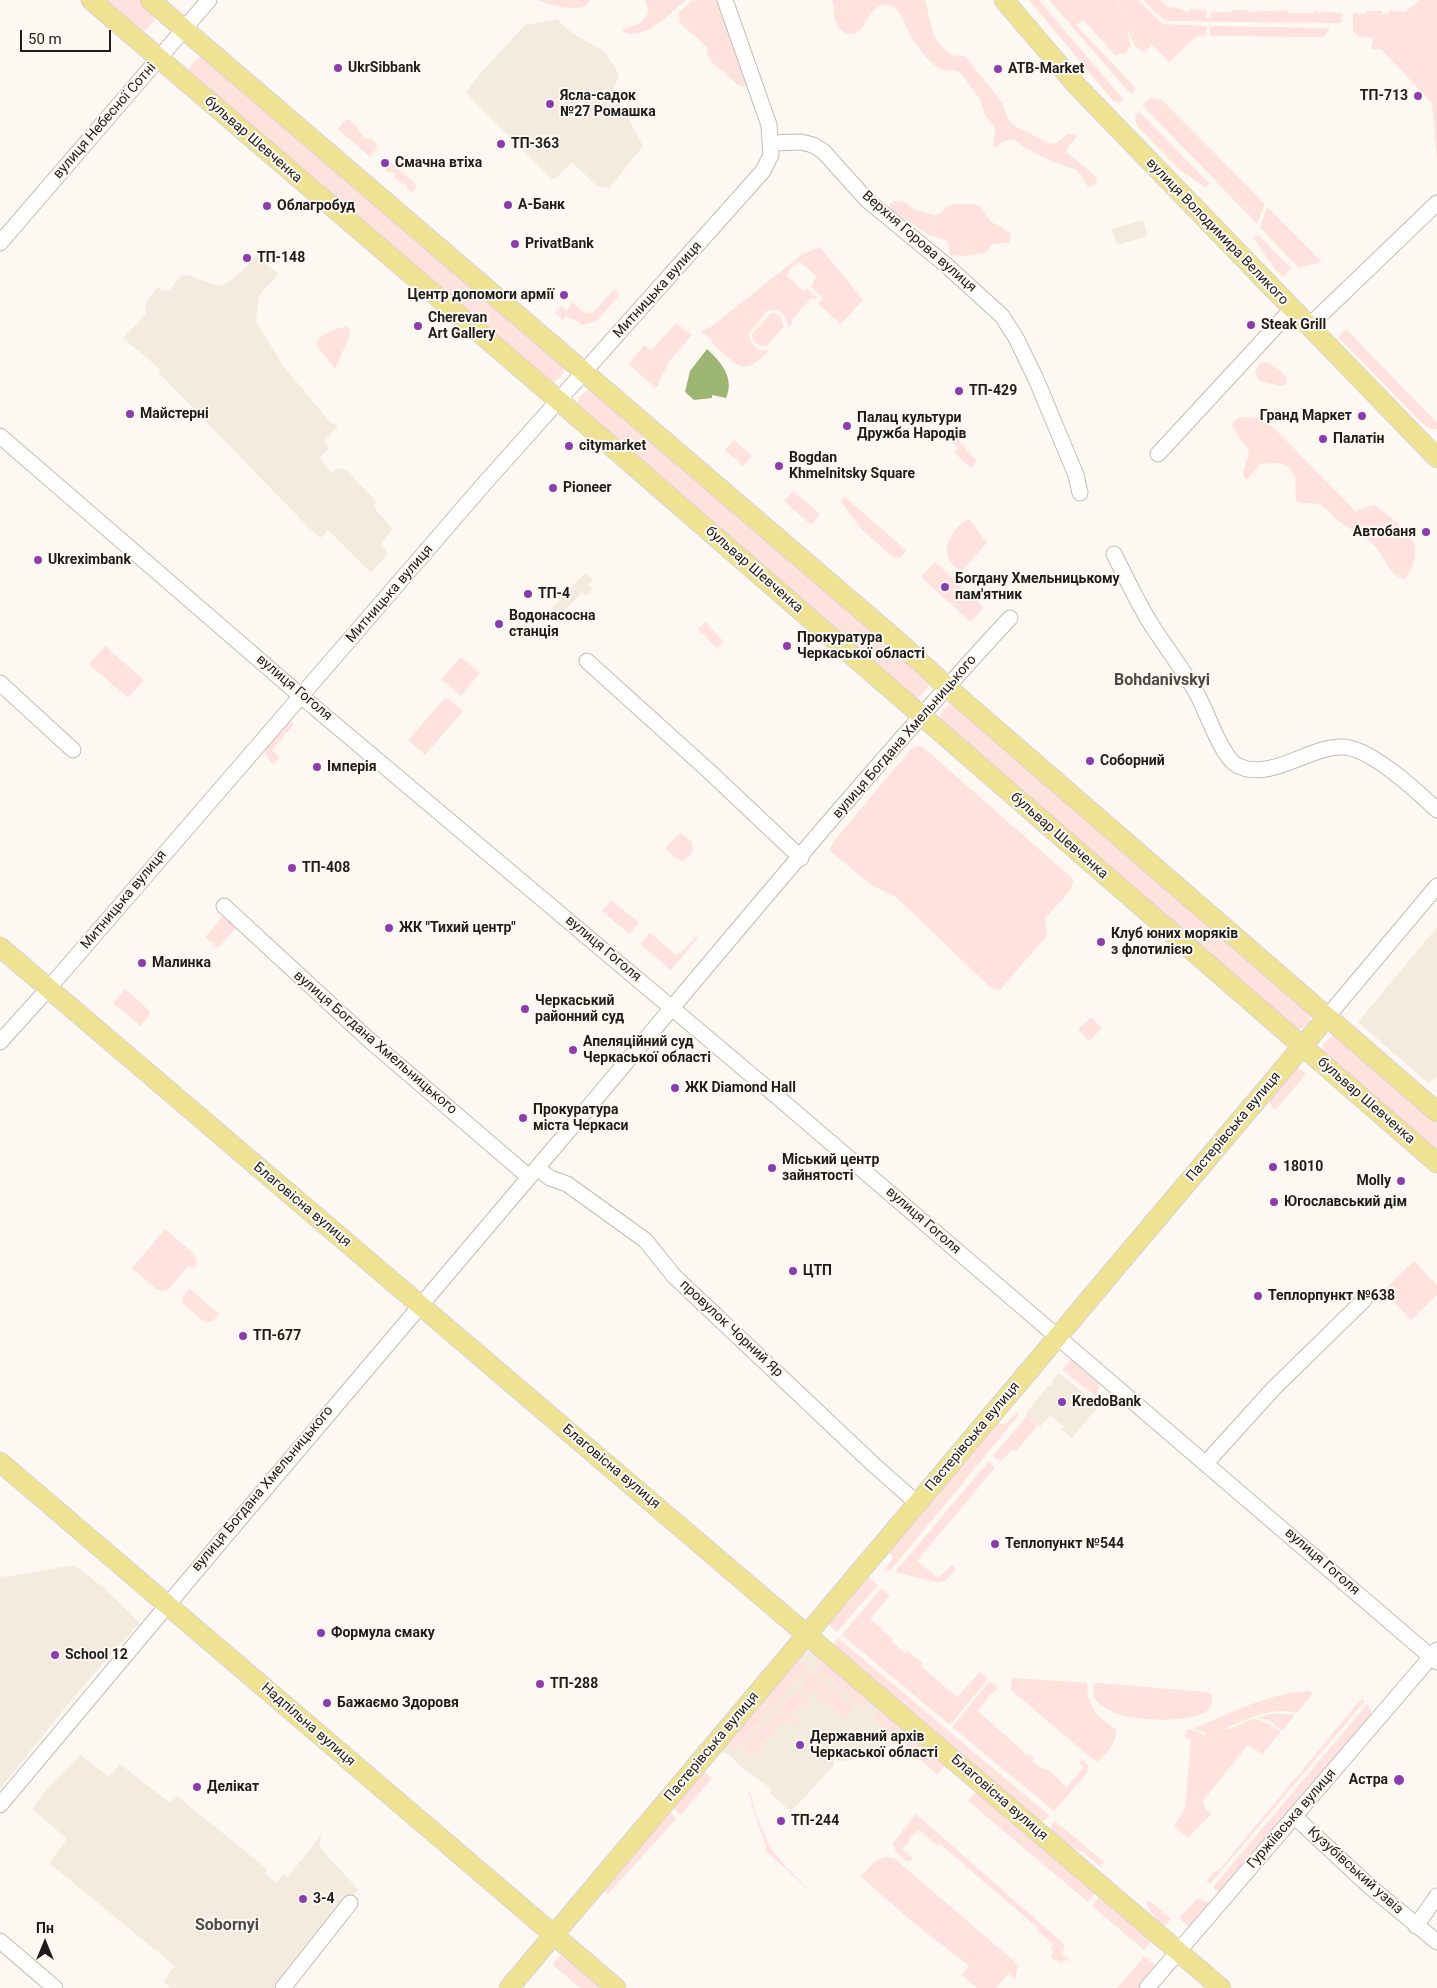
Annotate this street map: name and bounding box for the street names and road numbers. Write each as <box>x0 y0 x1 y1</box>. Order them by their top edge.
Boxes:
street label: вулиця Небесної Сотні <box>50 60 160 182</box>
street label: бульвар Шевченка <box>201 93 305 187</box>
street label: вулиця Володимира Великого <box>1142 155 1292 309</box>
street label: Верхня Горова вулиця <box>858 188 980 296</box>
street label: Митницька вулиця <box>610 238 706 342</box>
street label: бульвар Шевченка <box>702 523 806 617</box>
street label: Митницька вулиця <box>343 542 437 646</box>
street label: вулиця Гоголя <box>253 651 335 725</box>
street label: вулиця Богдана Хмельницького <box>829 652 981 822</box>
street label: бульвар Шевченка <box>1007 789 1111 883</box>
street label: Митницька вулиця <box>78 847 170 953</box>
street label: вулиця Гоголя <box>562 912 644 986</box>
street label: вулиця Богдана Хмельницького <box>290 967 460 1119</box>
street label: бульвар Шевченка <box>1314 1054 1418 1148</box>
street label: Пастерівська вулиця <box>1183 1069 1285 1185</box>
street label: Благовісна вулиця <box>250 1159 354 1251</box>
street label: вулиця Гоголя <box>882 1184 964 1258</box>
street label: провулок Чорний Яр <box>676 1277 786 1381</box>
street label: Пастерівська вулиця <box>922 1379 1024 1495</box>
street label: вулиця Богдана Хмельницького <box>189 1403 337 1575</box>
street label: Благовісна вулиця <box>559 1421 663 1513</box>
street label: вулиця Гоголя <box>1281 1525 1363 1599</box>
street label: Надпільна вулиця <box>258 1680 358 1770</box>
street label: Пастерівська вулиця <box>661 1689 763 1805</box>
street label: Благовісна вулиця <box>947 1751 1051 1845</box>
street label: Гуржіївська вулиця <box>1244 1766 1340 1872</box>
street label: Кузубівський узвіз <box>1304 1824 1406 1918</box>

